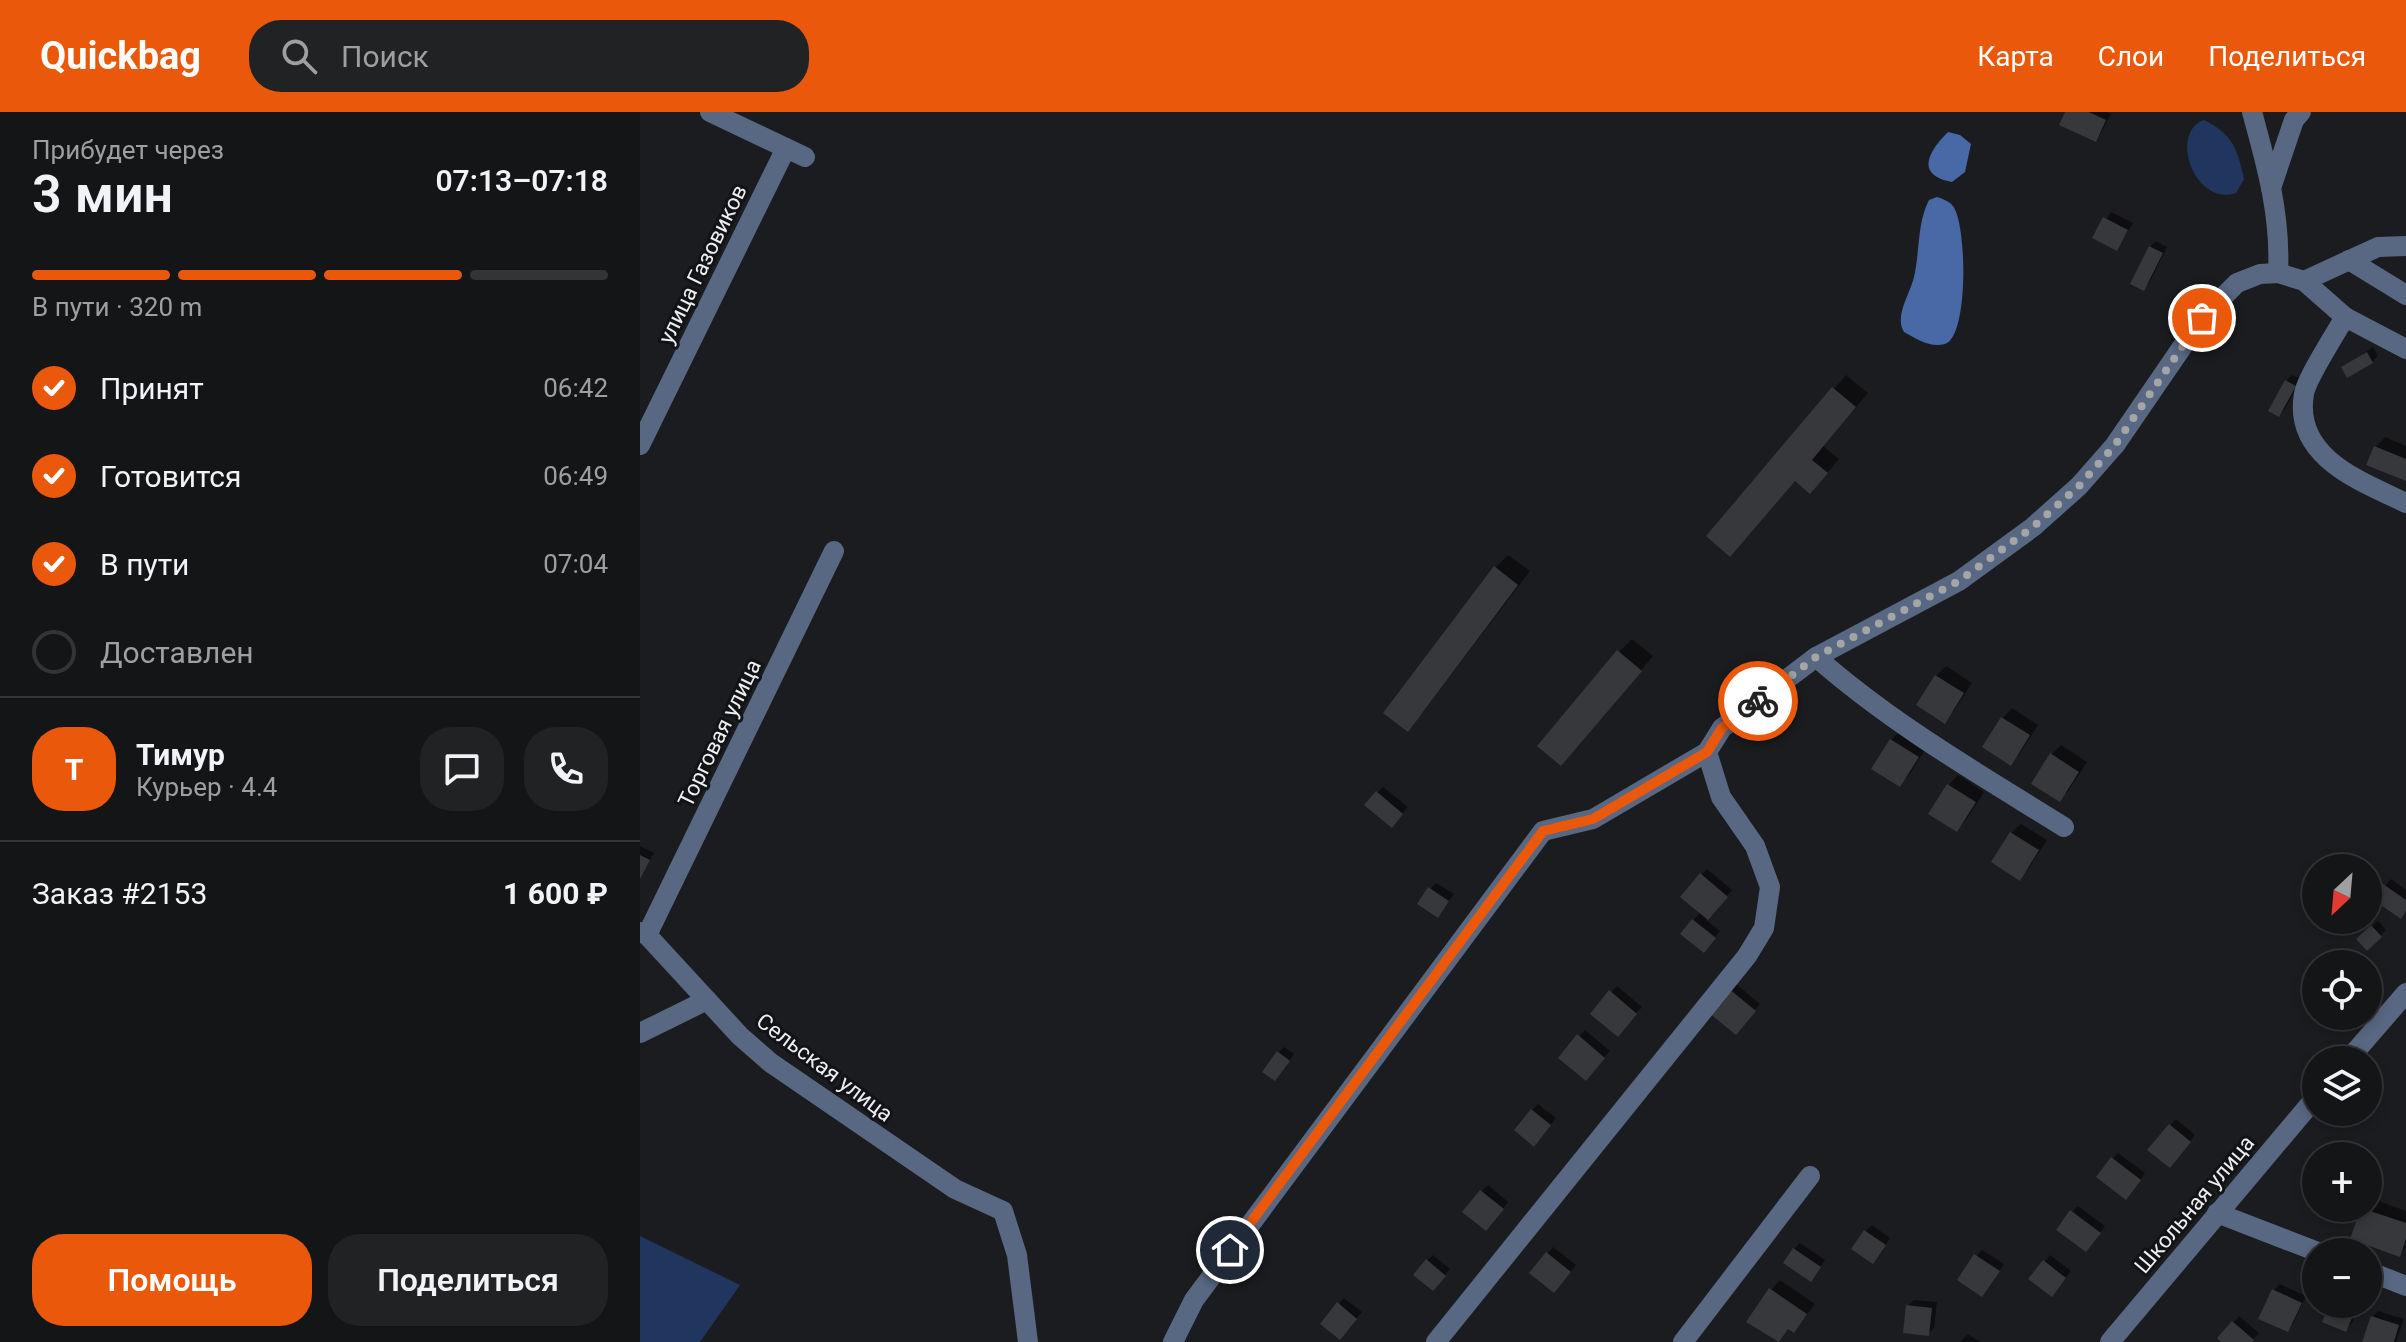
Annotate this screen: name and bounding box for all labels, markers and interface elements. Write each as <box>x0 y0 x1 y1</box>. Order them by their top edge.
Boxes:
search box <box>249 20 809 92</box>
text: Quickbag <box>40 34 201 78</box>
icon: search <box>277 34 321 78</box>
text: Поиск <box>341 39 429 74</box>
text: Карта <box>1977 40 2054 73</box>
text: Слои <box>2098 40 2164 73</box>
text: Поделиться <box>2208 40 2366 73</box>
text: Прибудет через <box>32 135 224 165</box>
text: 07:13–07:18 <box>435 163 608 198</box>
text: 3 мин <box>32 164 173 225</box>
street label: улица Газовиков <box>653 181 752 348</box>
pin <box>2168 284 2236 352</box>
text: В пути · 320 m <box>32 292 202 322</box>
icon: bag <box>2180 296 2224 340</box>
icon: check <box>32 366 76 410</box>
text: Принят <box>100 371 204 406</box>
text: 06:42 <box>543 373 608 403</box>
icon: check <box>32 454 76 498</box>
text: Готовится <box>100 459 242 494</box>
text: 06:49 <box>543 461 608 491</box>
icon: check <box>32 542 76 586</box>
text: В пути <box>100 547 189 582</box>
text: 07:04 <box>543 549 608 579</box>
text: Доставлен <box>100 635 254 670</box>
street label: Торговая улица <box>673 655 766 811</box>
courier <box>1718 661 1798 741</box>
icon: bike <box>1736 679 1780 723</box>
button: chat <box>420 727 504 811</box>
button: phone <box>524 727 608 811</box>
text: Тимур <box>136 737 225 772</box>
text: Т <box>65 752 83 787</box>
text: Курьер · 4.4 <box>136 772 277 802</box>
north arrow <box>2302 854 2382 934</box>
map controls <box>2302 854 2382 1318</box>
text: Заказ #2153 <box>32 876 207 911</box>
text: 1 600 ₽ <box>503 876 608 911</box>
button: locate <box>2302 950 2382 1030</box>
street label: Сельская улица <box>752 1008 898 1127</box>
button: layers <box>2302 1046 2382 1126</box>
street label: Школьная улица <box>2130 1130 2259 1278</box>
button: + <box>2302 1142 2382 1222</box>
pin <box>1196 1216 1264 1284</box>
icon: home <box>1208 1228 1252 1272</box>
button: Помощь <box>32 1234 312 1326</box>
button: Поделиться <box>328 1234 608 1326</box>
button: − <box>2302 1238 2382 1318</box>

